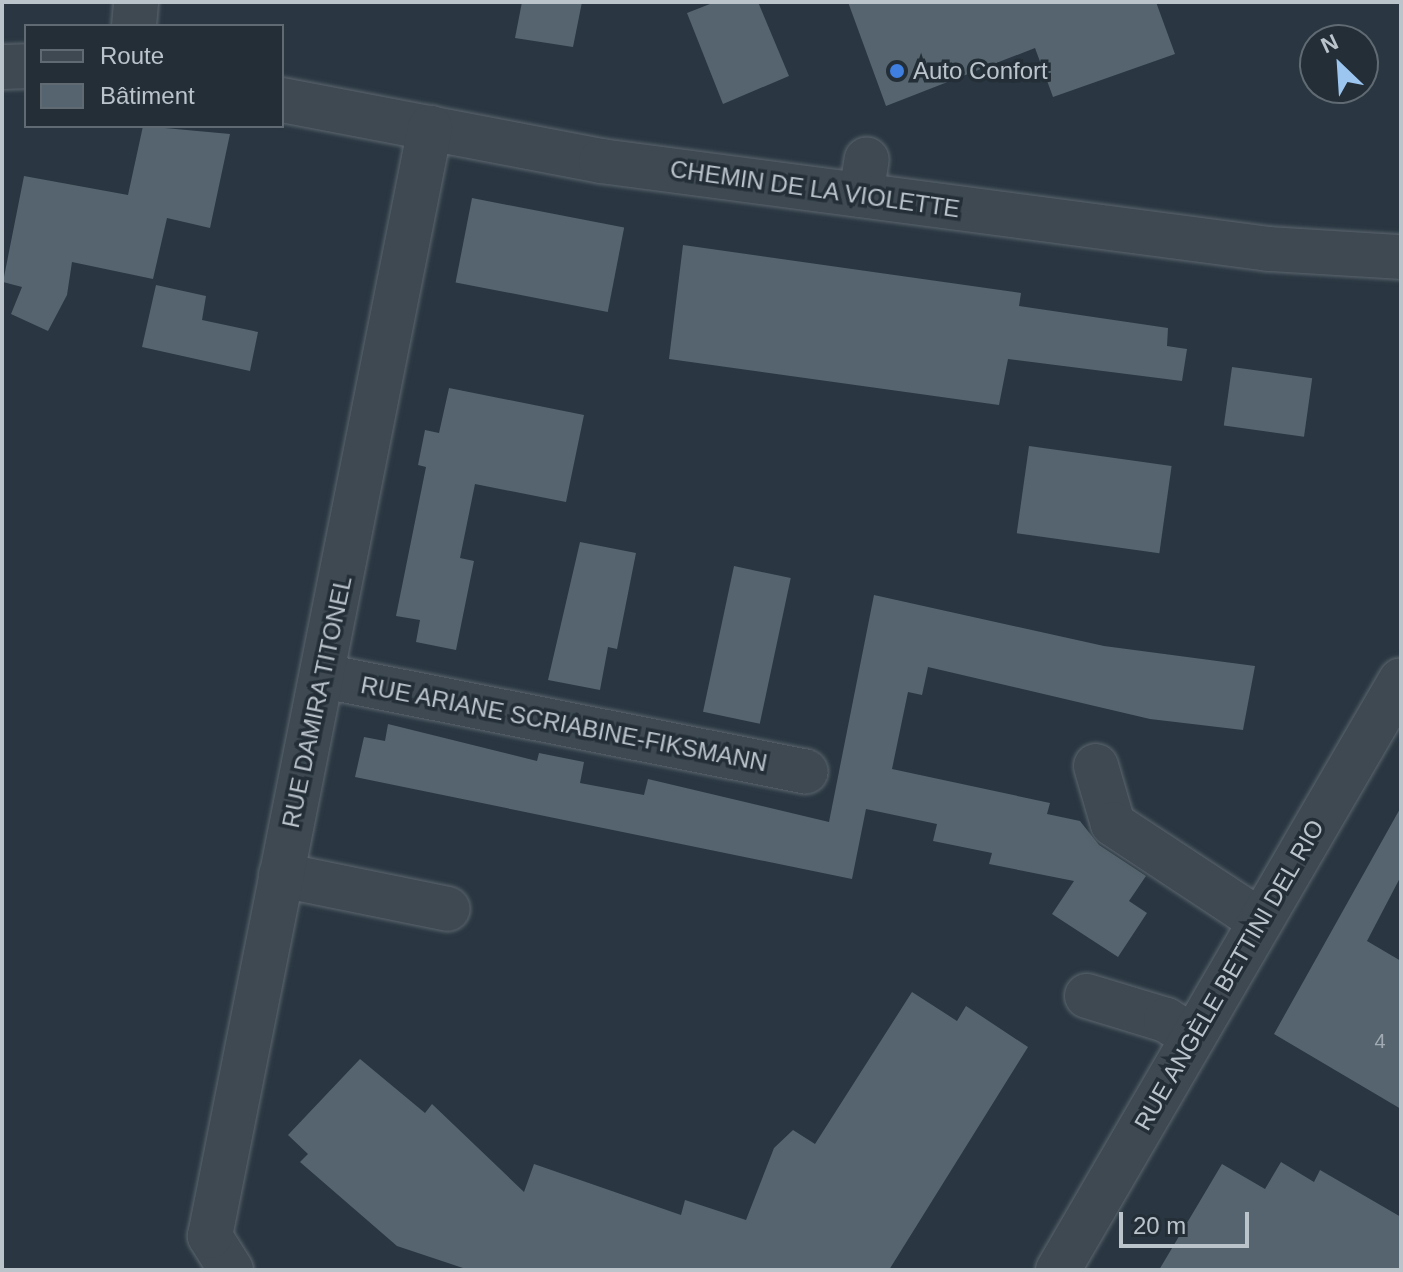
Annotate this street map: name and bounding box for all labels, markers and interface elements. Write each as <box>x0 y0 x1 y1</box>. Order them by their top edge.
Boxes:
legend <box>24 24 284 128</box>
north arrow <box>1299 24 1379 104</box>
text: N <box>1317 29 1342 58</box>
text: Route <box>100 42 164 69</box>
place label: Auto Confort <box>913 57 1048 85</box>
marker: Auto Confort <box>888 62 906 80</box>
text: Bâtiment <box>100 82 195 109</box>
street label: CHEMIN DE LA VIOLETTE <box>668 154 962 224</box>
street label: RUE DAMIRA TITONEL <box>276 573 358 831</box>
street label: RUE ARIANE SCRIABINE-FIKSMANN <box>358 670 770 778</box>
street label: RUE ANGÈLE BETTINI DEL RIO <box>1128 814 1330 1136</box>
house number: 4 <box>1374 1029 1386 1053</box>
scale bar <box>1123 1196 1253 1246</box>
text: 20 m <box>1133 1212 1186 1239</box>

